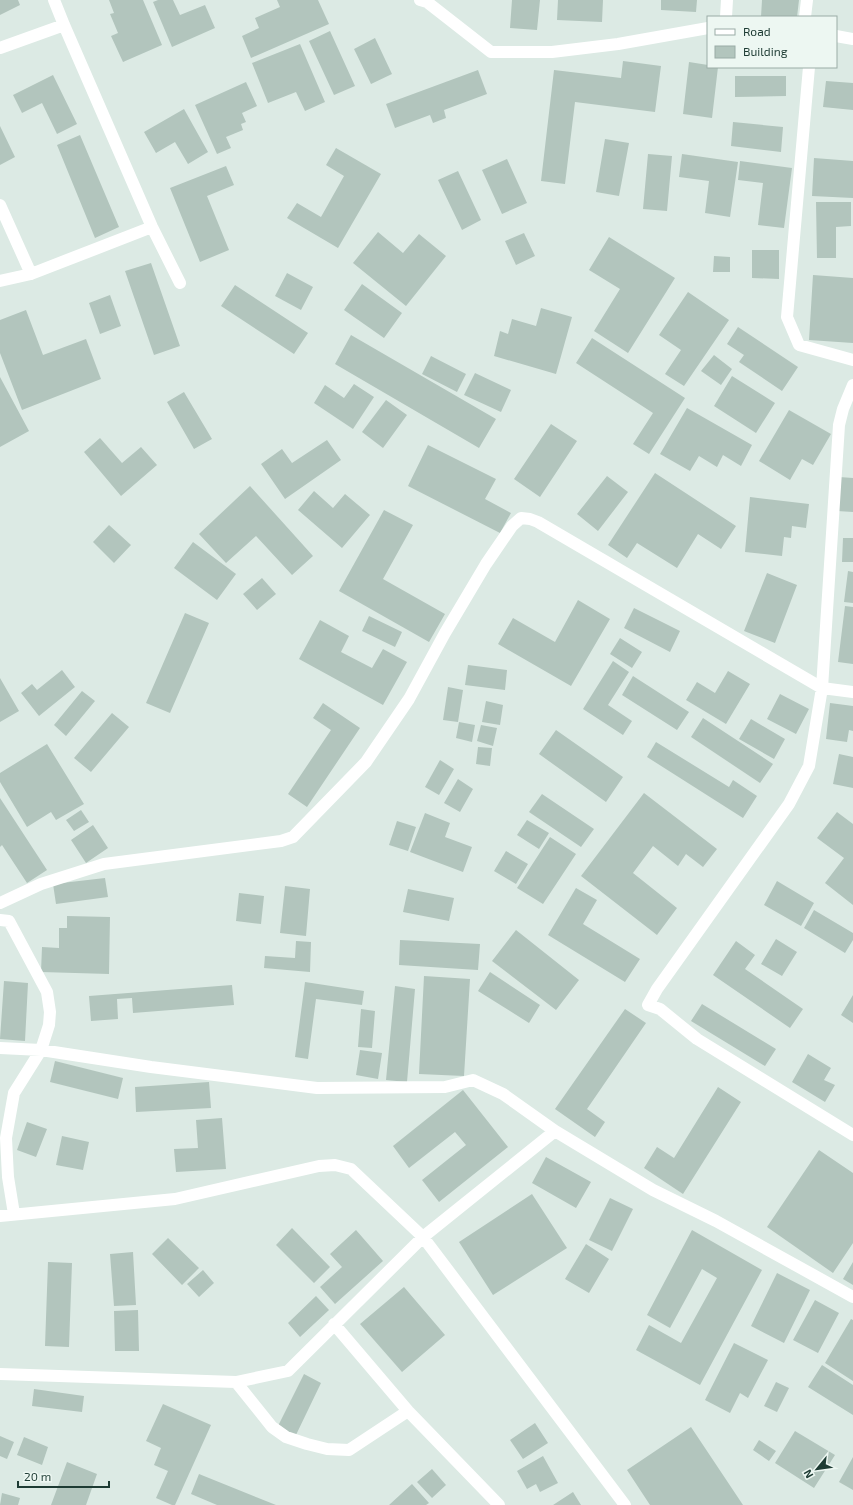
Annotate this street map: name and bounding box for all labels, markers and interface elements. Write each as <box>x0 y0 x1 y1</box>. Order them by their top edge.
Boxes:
legend <box>707 16 837 68</box>
text: Road <box>743 24 771 38</box>
text: Building <box>743 44 788 58</box>
north arrow <box>797 1449 837 1489</box>
scale bar <box>18 1463 109 1489</box>
text: N <box>800 1467 815 1481</box>
text: 20 m <box>24 1469 51 1483</box>

